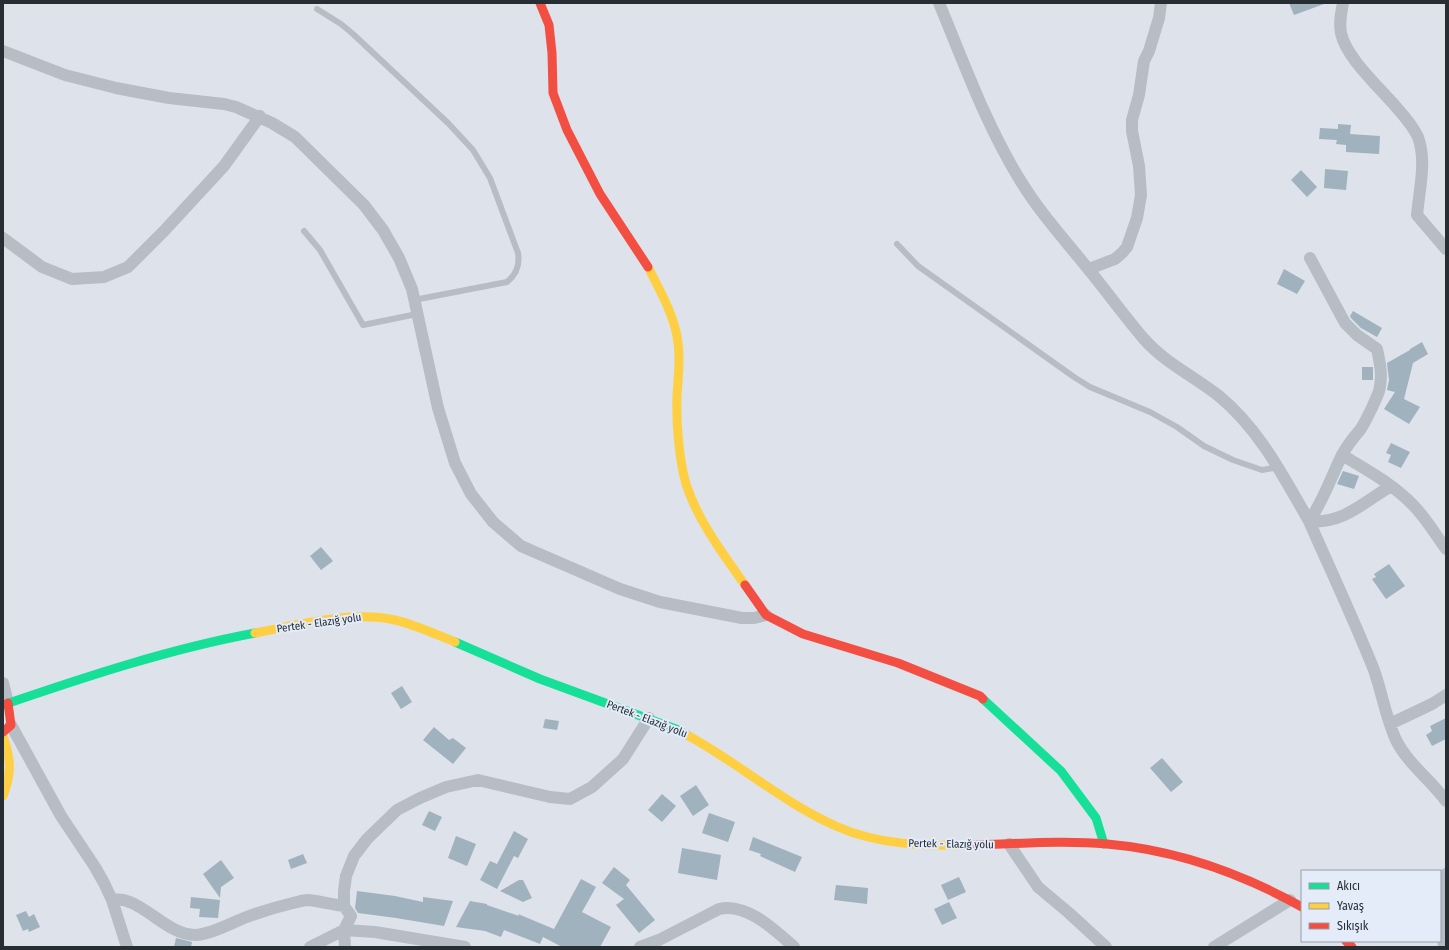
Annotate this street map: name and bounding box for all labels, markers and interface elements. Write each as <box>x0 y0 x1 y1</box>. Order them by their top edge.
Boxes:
street label: Pertek - Elazığ yolu <box>276 611 362 635</box>
street label: Pertek - Elazığ yolu <box>605 698 689 740</box>
street label: Pertek - Elazığ yolu <box>908 837 994 851</box>
legend <box>1301 870 1441 942</box>
text: Akıcı <box>1337 879 1360 893</box>
text: Yavaş <box>1337 899 1364 913</box>
text: Sıkışık <box>1337 919 1369 933</box>

